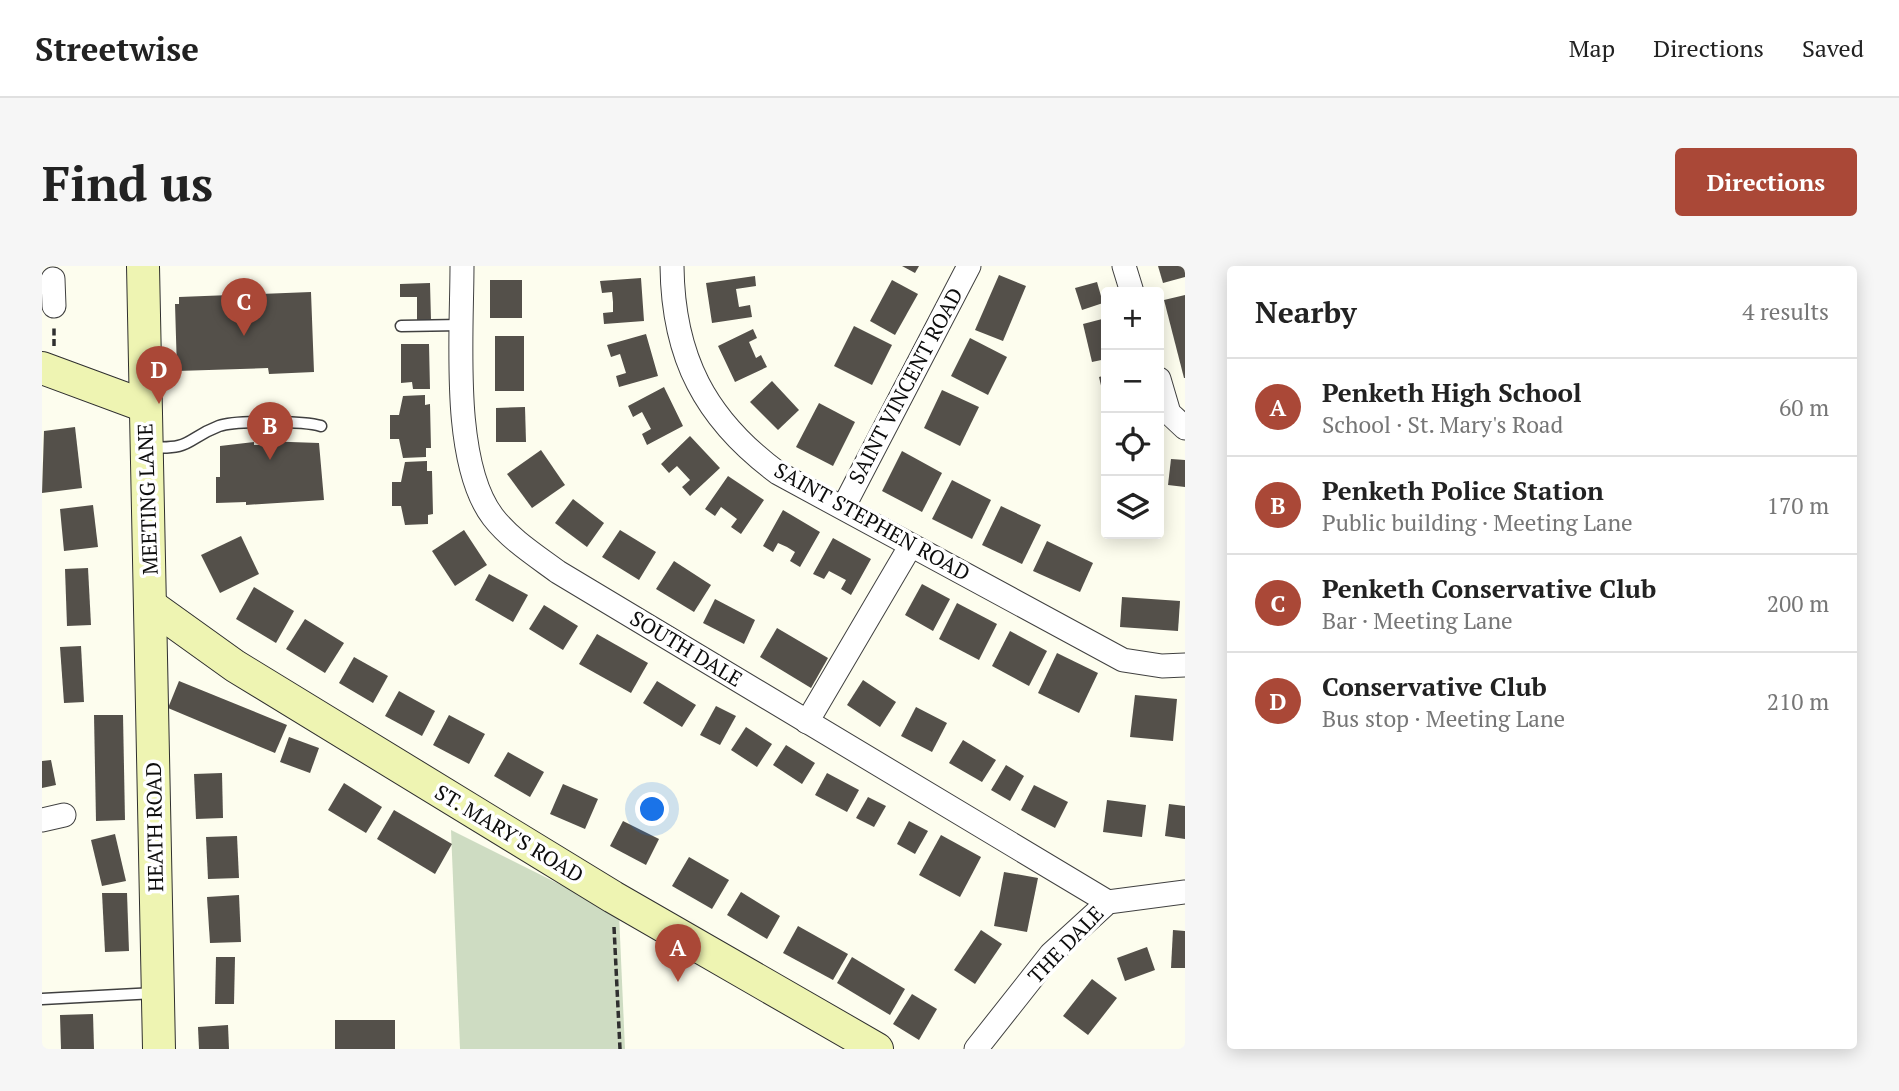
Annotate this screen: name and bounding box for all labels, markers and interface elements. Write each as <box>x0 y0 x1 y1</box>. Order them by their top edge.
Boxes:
text: Streetwise <box>35 27 199 70</box>
text: Map <box>1569 32 1615 64</box>
text: Directions <box>1653 32 1764 64</box>
text: Saved <box>1802 32 1864 64</box>
button: Directions <box>1675 148 1857 216</box>
text: Find us <box>42 150 213 215</box>
pin: C <box>221 278 267 336</box>
street label: SAINT VINCENT ROAD <box>841 282 969 489</box>
map controls <box>1101 287 1164 539</box>
button: + <box>1101 287 1164 350</box>
text: Nearby <box>1255 292 1357 332</box>
text: 4 results <box>1742 296 1829 327</box>
pin: D <box>136 346 182 404</box>
button: − <box>1101 350 1164 413</box>
text: Penketh High School <box>1322 375 1582 409</box>
text: A <box>1270 392 1286 423</box>
text: 60 m <box>1779 392 1829 423</box>
pin: B <box>247 402 293 460</box>
text: School · St. Mary's Road <box>1322 409 1563 440</box>
button: locate <box>1101 413 1164 476</box>
street label: MEETING LANE <box>130 423 164 575</box>
street label: SAINT STEPHEN ROAD <box>770 456 975 587</box>
text: Penketh Police Station <box>1322 473 1604 507</box>
button: layers <box>1101 476 1164 539</box>
text: B <box>1271 490 1285 521</box>
text: 170 m <box>1767 490 1829 521</box>
text: Public building · Meeting Lane <box>1322 507 1633 538</box>
text: Penketh Conservative Club <box>1322 571 1656 605</box>
text: C <box>1271 588 1286 619</box>
text: 200 m <box>1767 588 1829 619</box>
street label: SOUTH DALE <box>625 604 748 693</box>
text: Bar · Meeting Lane <box>1322 605 1513 636</box>
text: Conservative Club <box>1322 669 1547 703</box>
text: D <box>1270 686 1286 717</box>
text: 210 m <box>1767 686 1829 717</box>
text: Bus stop · Meeting Lane <box>1322 703 1565 734</box>
street label: HEATH ROAD <box>139 762 169 892</box>
street label: ST. MARY'S ROAD <box>430 778 589 889</box>
your location <box>635 792 669 826</box>
street label: THE DALE <box>1021 900 1109 989</box>
pin: A <box>655 924 701 982</box>

